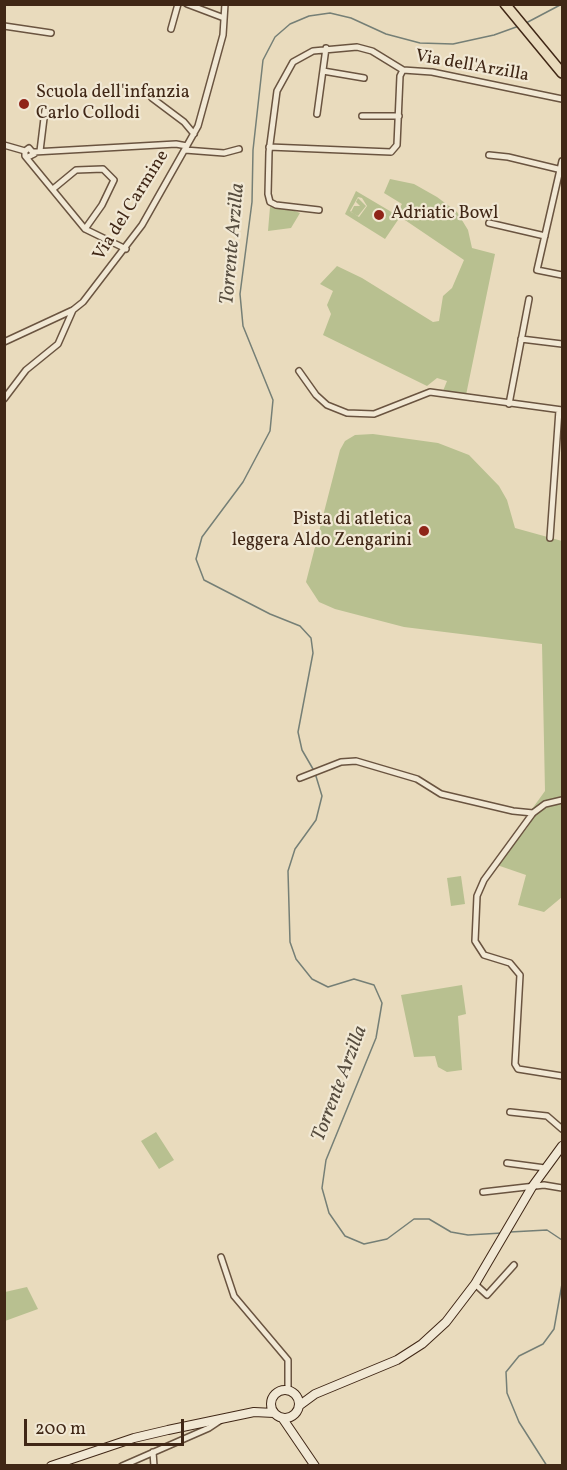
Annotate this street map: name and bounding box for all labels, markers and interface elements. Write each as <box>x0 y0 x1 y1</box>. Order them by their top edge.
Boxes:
street label: Via dell'Arzilla <box>413 46 531 88</box>
place label: Scuola dell'infanzia Carlo Collodi <box>36 83 190 125</box>
marker: Scuola dell'infanzia Carlo Collodi <box>17 97 31 111</box>
street label: Via del Carmine <box>89 147 175 265</box>
water label: Torrente Arzilla <box>217 182 251 306</box>
place label: Adriatic Bowl <box>391 204 498 226</box>
marker: Adriatic Bowl <box>372 208 386 222</box>
place label: Pista di atletica leggera Aldo Zengarini <box>232 510 412 552</box>
marker: Pista di atletica leggera Aldo Zengarini <box>417 524 431 538</box>
water label: Torrente Arzilla <box>308 1023 374 1145</box>
scale bar <box>27 1407 188 1445</box>
text: 200 m <box>35 1417 86 1442</box>

